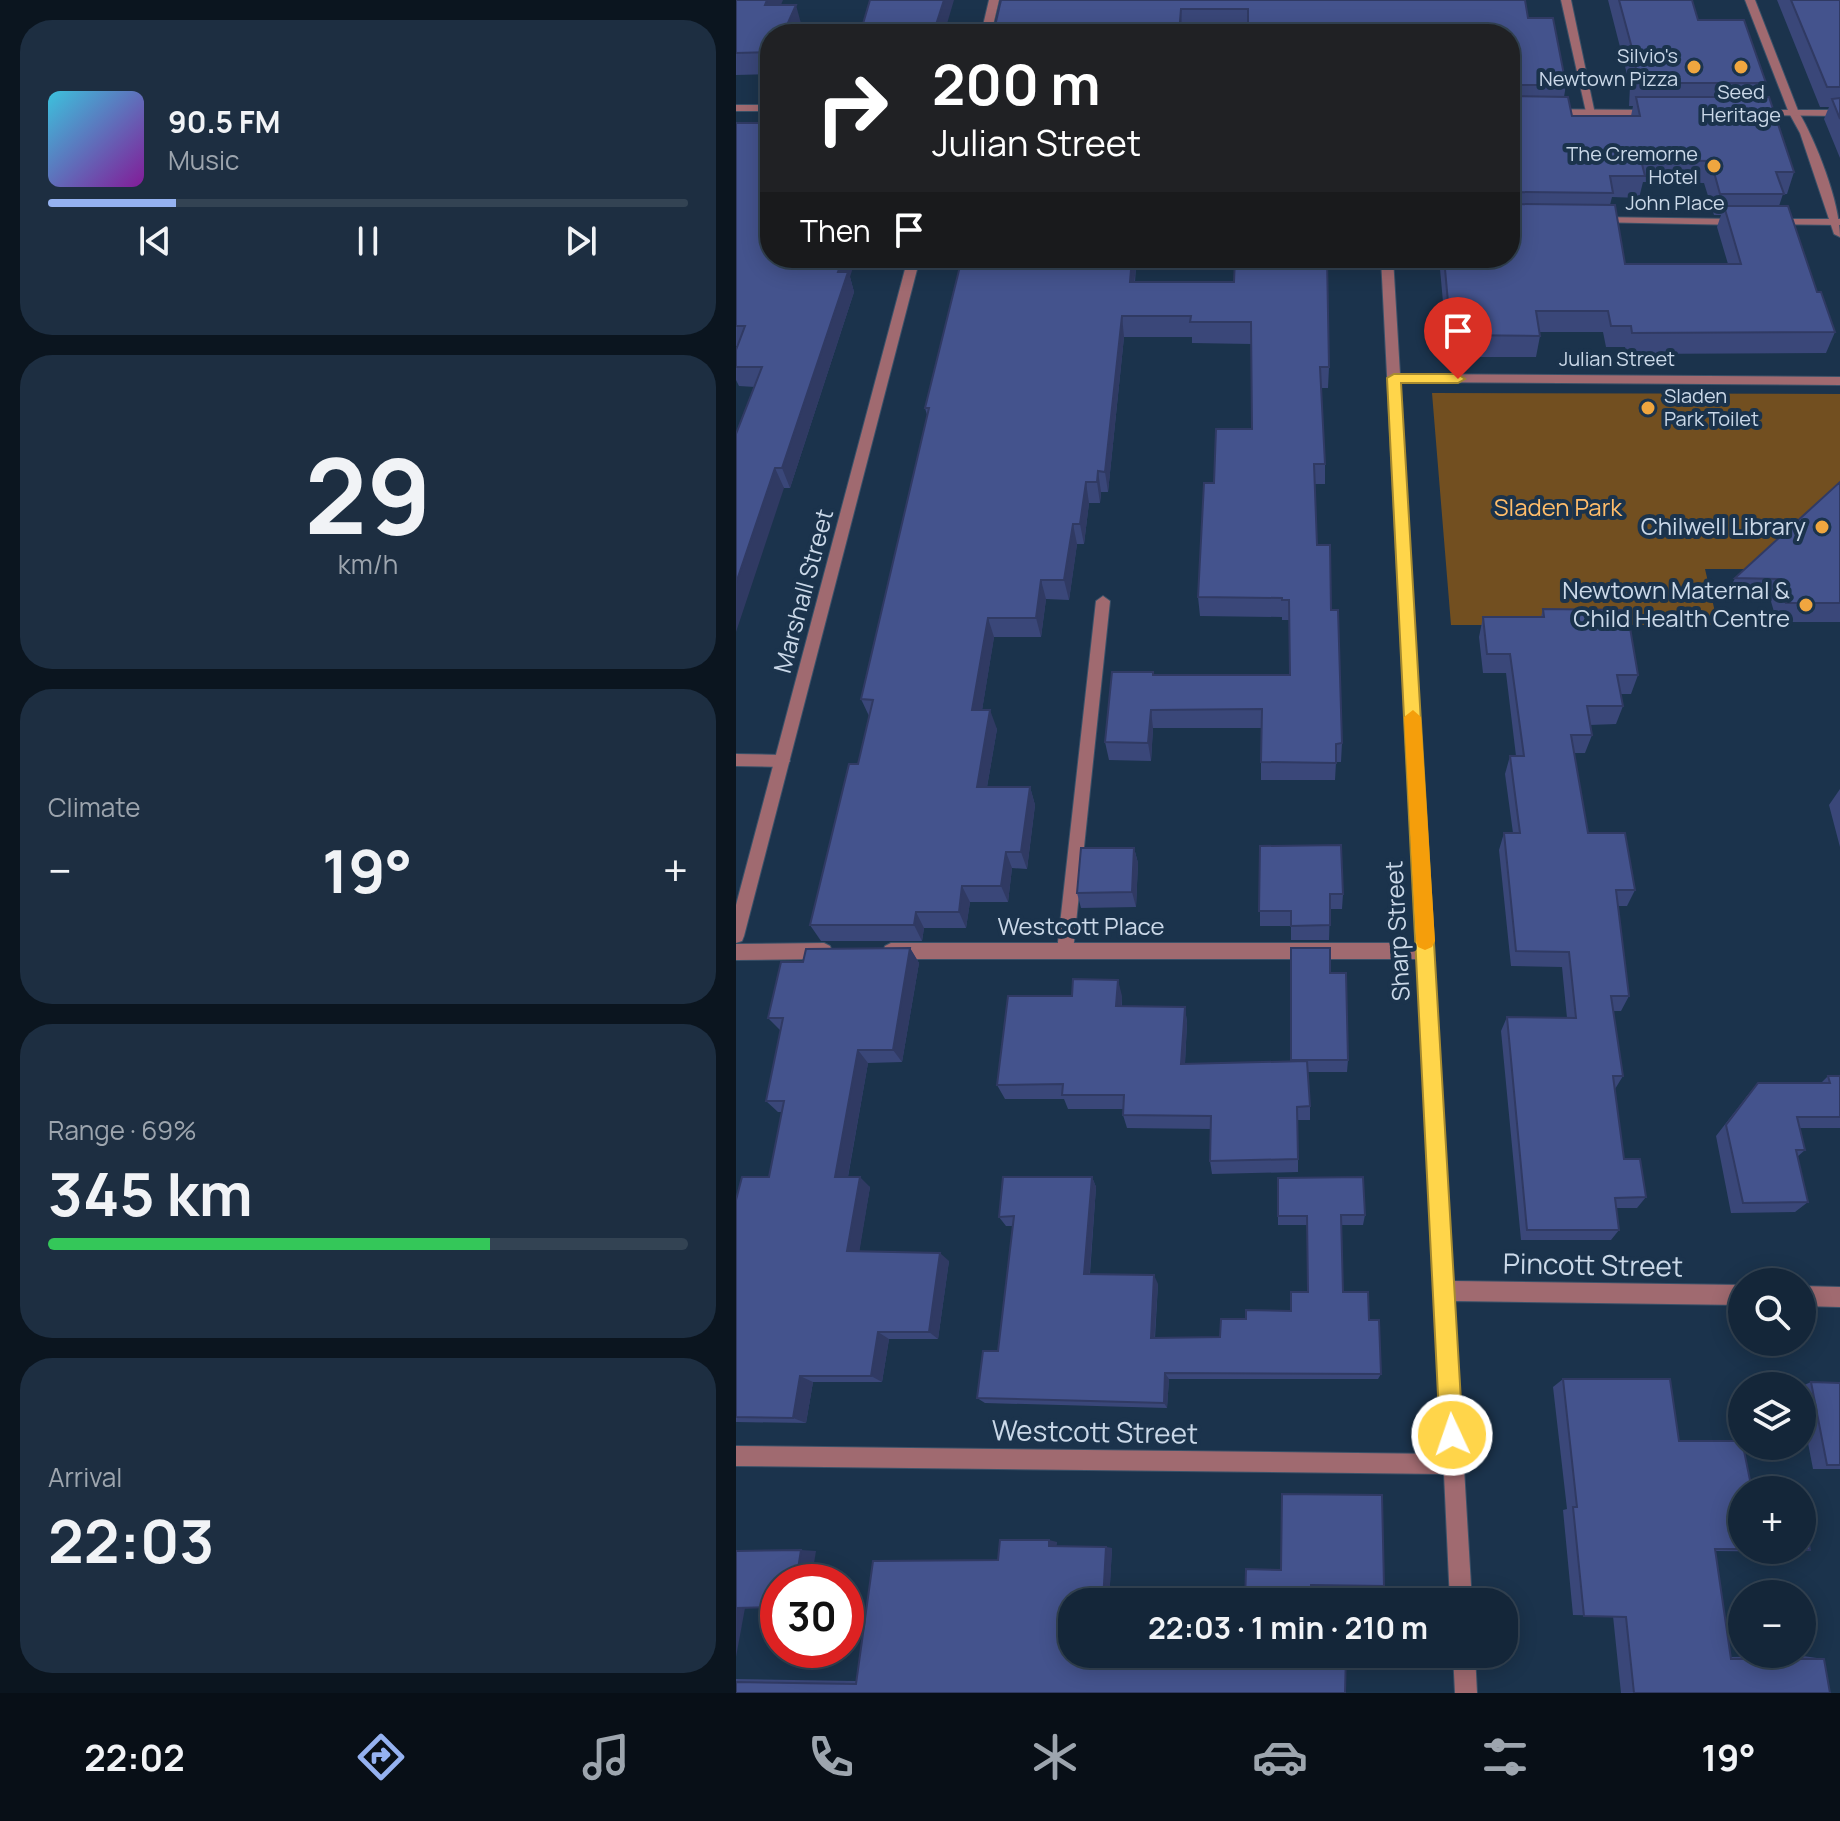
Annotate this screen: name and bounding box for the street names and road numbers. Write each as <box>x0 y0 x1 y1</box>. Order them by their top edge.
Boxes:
street label: John Place <box>1625 189 1725 216</box>
street label: Julian Street <box>1559 345 1675 372</box>
street label: Marshall Street <box>765 505 840 676</box>
street label: Sharp Street <box>1376 860 1417 1002</box>
street label: Westcott Place <box>998 909 1164 942</box>
street label: Pincott Street <box>1503 1243 1683 1285</box>
street label: Westcott Street <box>991 1410 1199 1452</box>

